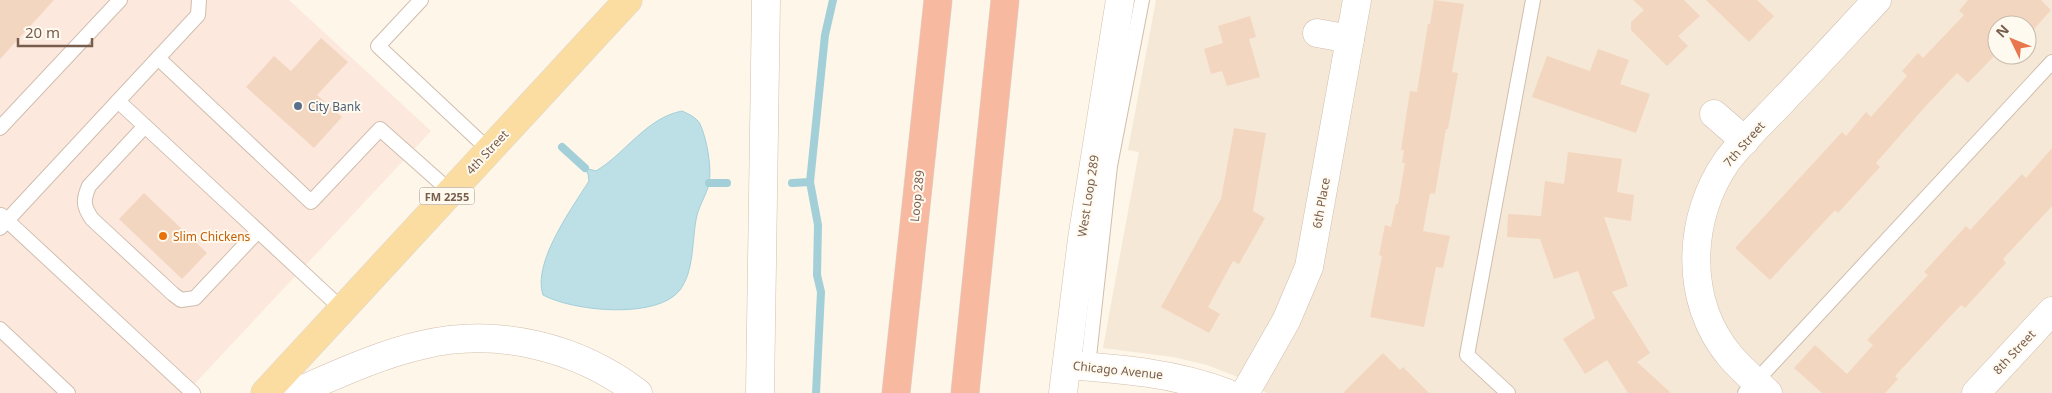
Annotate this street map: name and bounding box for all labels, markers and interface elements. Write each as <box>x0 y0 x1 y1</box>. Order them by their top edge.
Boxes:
scale bar <box>18 15 91 47</box>
north arrow <box>1987 15 2037 65</box>
text: N <box>1991 20 2013 41</box>
text: 20 m <box>25 22 60 42</box>
place label: City Bank <box>308 98 361 115</box>
marker: City Bank <box>292 100 304 112</box>
street label: 7th Street <box>1719 117 1769 170</box>
street label: 4th Street <box>462 126 513 178</box>
street label: West Loop 289 <box>1073 154 1103 238</box>
street label: Loop 289 <box>906 169 928 223</box>
street label: 6th Place <box>1308 176 1334 230</box>
road number: FM 2255 <box>420 188 474 205</box>
place label: Slim Chickens <box>173 228 251 245</box>
marker: Slim Chickens <box>157 230 169 242</box>
street label: 8th Street <box>1989 326 2040 378</box>
street label: Chicago Avenue <box>1072 357 1164 383</box>

